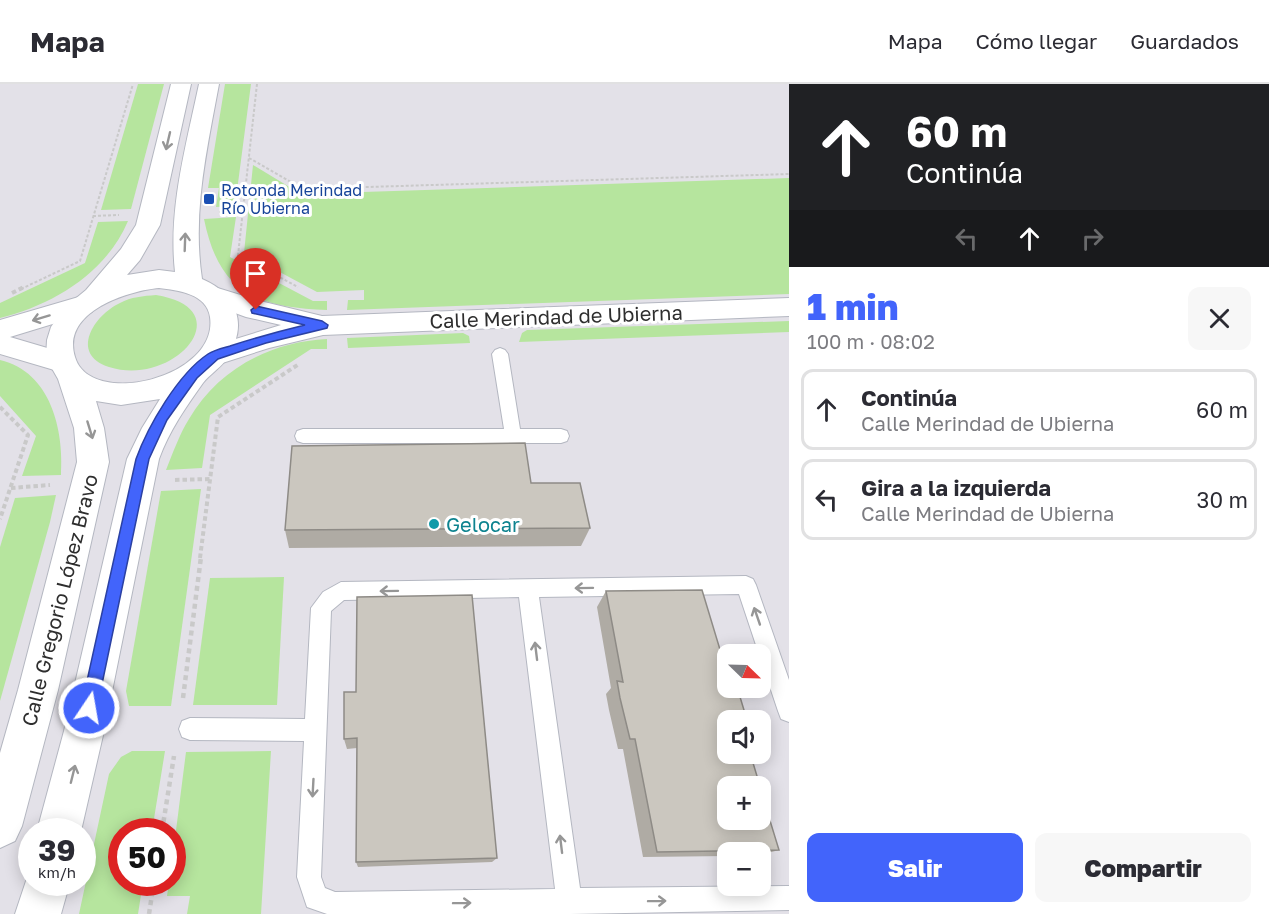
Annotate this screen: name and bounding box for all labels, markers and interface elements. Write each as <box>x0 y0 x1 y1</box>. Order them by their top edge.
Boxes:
text: Mapa <box>30 25 105 58</box>
text: Mapa <box>888 28 943 54</box>
text: Cómo llegar <box>976 28 1097 54</box>
text: Guardados <box>1130 28 1239 54</box>
text: 60 m <box>906 106 1007 156</box>
icon: ahead <box>807 108 885 186</box>
one-way arrow <box>161 131 173 150</box>
text: Continúa <box>906 157 1023 189</box>
place label: Rotonda Merindad Río Ubierna <box>221 180 362 218</box>
marker: Rotonda Merindad Río Ubierna <box>202 192 216 206</box>
icon: left <box>950 222 983 255</box>
icon: ahead <box>1013 222 1046 255</box>
icon: right <box>1076 222 1109 255</box>
one-way arrow <box>180 233 191 253</box>
pin <box>230 248 281 310</box>
icon: arrive <box>239 257 272 290</box>
text: 1 min <box>807 285 898 328</box>
button: close <box>1188 287 1251 350</box>
street label: Calle Merindad de Ubierna <box>429 300 683 332</box>
one-way arrow <box>32 313 51 324</box>
text: 100 m · 08:02 <box>807 329 935 353</box>
text: Continúa <box>861 384 957 411</box>
icon: ahead <box>810 393 843 426</box>
text: 60 m <box>1196 396 1248 423</box>
text: Calle Merindad de Ubierna <box>861 411 1114 435</box>
one-way arrow <box>85 420 96 439</box>
street label: Calle Gregorio López Bravo <box>16 472 102 728</box>
text: Gira a la izquierda <box>861 474 1051 501</box>
icon: left <box>810 483 843 516</box>
text: 30 m <box>1197 486 1248 513</box>
text: Calle Merindad de Ubierna <box>861 501 1114 525</box>
place label: Gelocar <box>446 512 520 536</box>
marker: Gelocar <box>427 517 441 531</box>
one-way arrow <box>574 582 594 593</box>
one-way arrow <box>379 585 399 596</box>
one-way arrow <box>750 607 761 626</box>
one-way arrow <box>531 641 542 661</box>
north arrow <box>717 644 771 698</box>
map controls <box>717 644 771 896</box>
position arrow <box>57 676 121 740</box>
button: sound <box>717 710 771 764</box>
one-way arrow <box>68 765 80 784</box>
button: + <box>717 776 771 830</box>
one-way arrow <box>307 778 318 797</box>
speed limit sign: 50 <box>108 818 186 896</box>
text: 39 <box>38 832 76 868</box>
button: Salir <box>807 833 1023 902</box>
button: Compartir <box>1035 833 1251 902</box>
one-way arrow <box>556 835 567 855</box>
button: − <box>717 842 771 896</box>
text: km/h <box>38 863 76 881</box>
one-way arrow <box>646 895 666 907</box>
one-way arrow <box>451 897 471 909</box>

